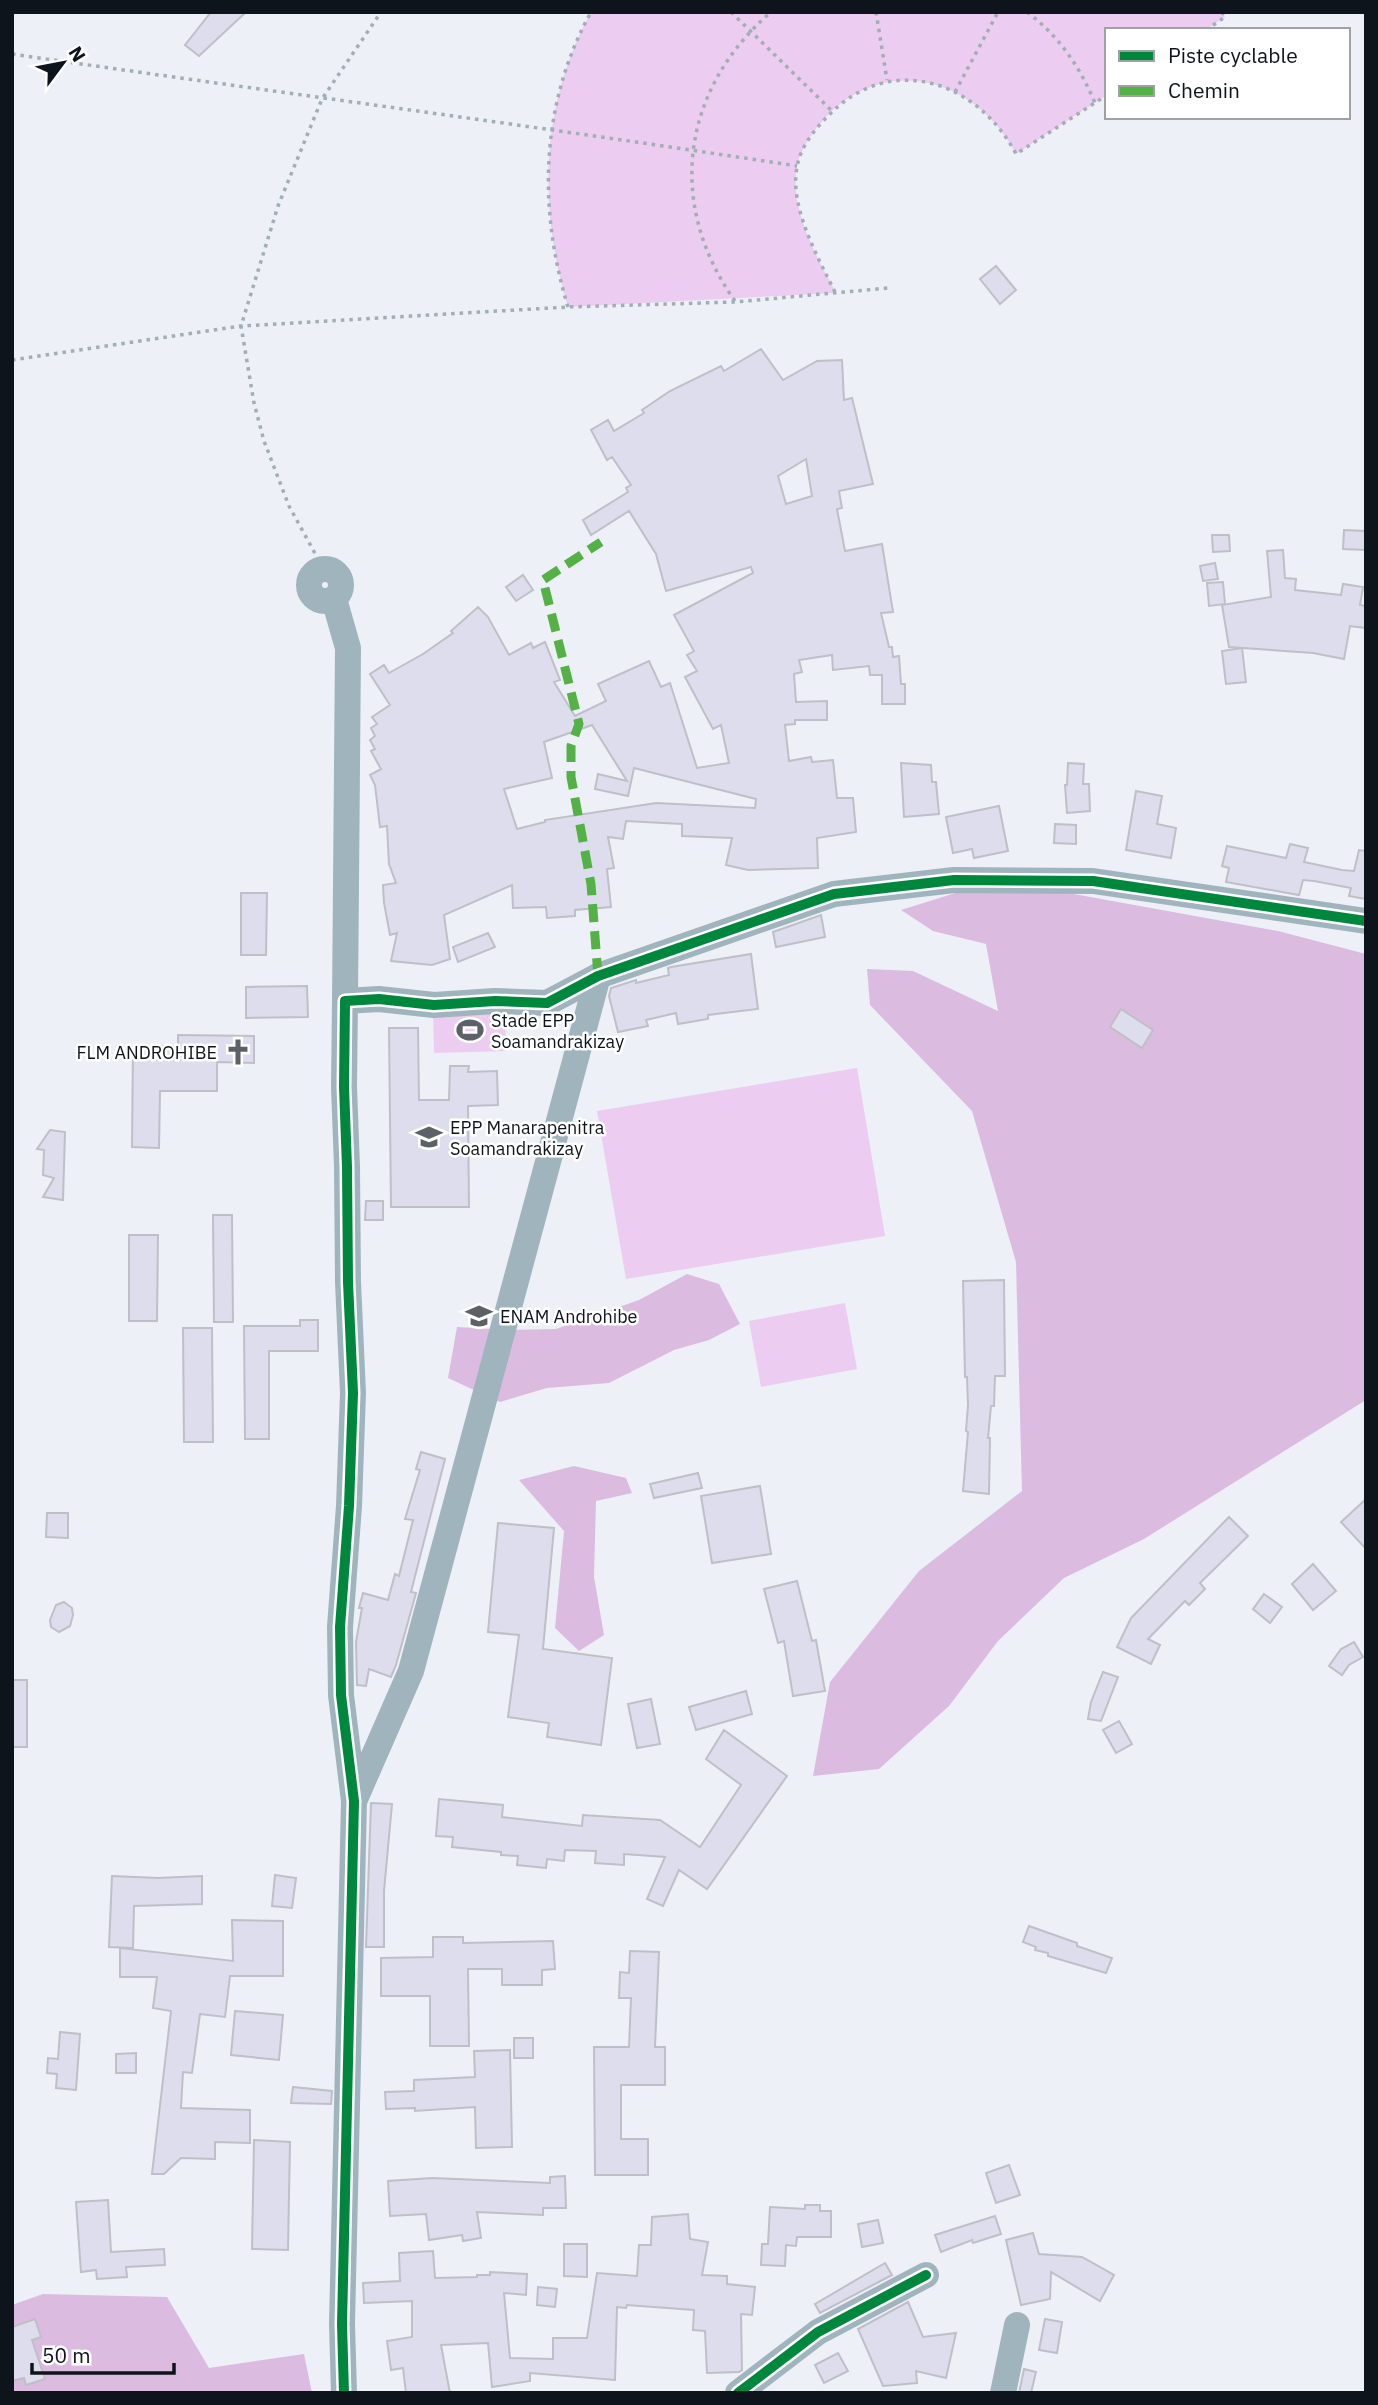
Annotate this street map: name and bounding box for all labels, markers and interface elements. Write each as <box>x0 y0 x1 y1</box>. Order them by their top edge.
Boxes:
north arrow <box>28 28 98 98</box>
legend <box>1105 28 1350 119</box>
text: Piste cyclable <box>1168 41 1298 69</box>
text: N <box>64 42 91 66</box>
text: Chemin <box>1168 76 1240 104</box>
place label: Stade EPP Soamandrakizay <box>491 1009 624 1053</box>
sports icon: Stade EPP Soamandrakizay <box>455 1015 485 1045</box>
church icon: FLM ANDROHIBE <box>223 1037 253 1067</box>
place label: FLM ANDROHIBE <box>76 1041 217 1064</box>
place label: EPP Manarapenitra Soamandrakizay <box>450 1116 605 1160</box>
school or university icon: EPP Manarapenitra Soamandrakizay <box>414 1122 444 1152</box>
school or university icon: ENAM Androhibe <box>464 1301 494 1331</box>
place label: ENAM Androhibe <box>500 1305 638 1328</box>
scale bar <box>32 2332 173 2376</box>
text: 50 m <box>42 2341 91 2369</box>

